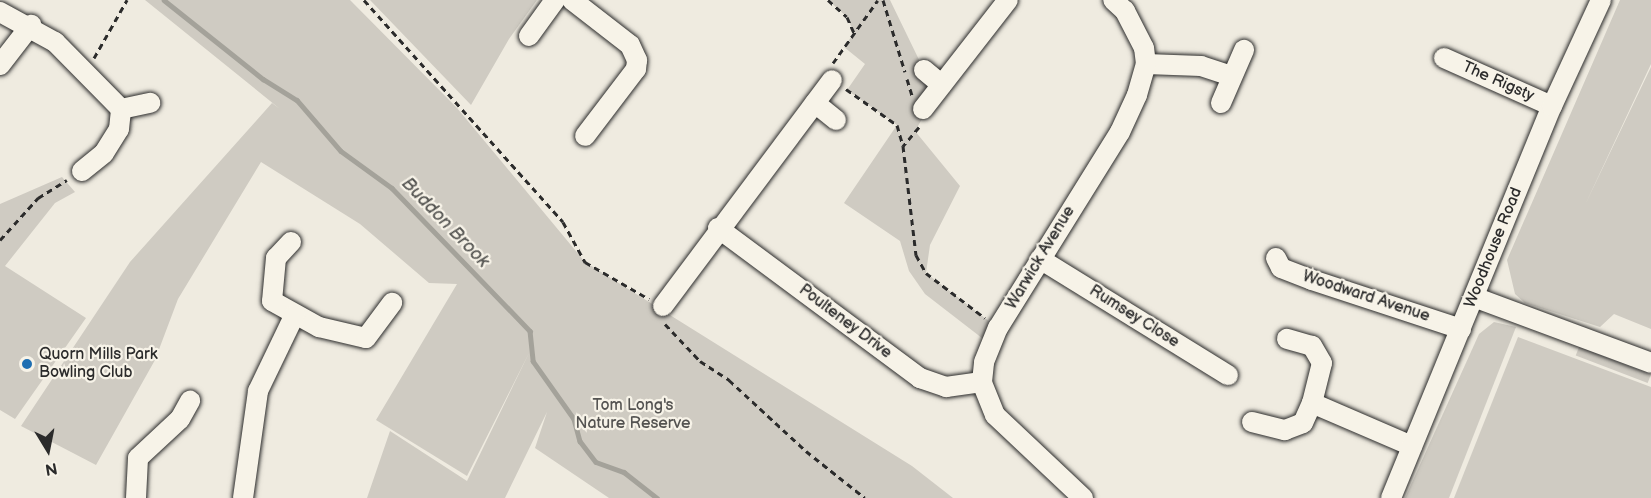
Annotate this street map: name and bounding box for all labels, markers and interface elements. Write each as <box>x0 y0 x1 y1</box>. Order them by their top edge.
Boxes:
street label: The Rigsty <box>1459 58 1537 106</box>
water label: Buddon Brook <box>397 173 493 273</box>
street label: Woodhouse Road <box>1461 185 1527 311</box>
street label: Warwick Avenue <box>1003 203 1079 313</box>
street label: Woodward Avenue <box>1300 267 1432 327</box>
street label: Poulteney Drive <box>794 281 896 363</box>
street label: Rumsey Close <box>1085 281 1183 353</box>
place label: Quorn Mills Park Bowling Club <box>39 345 158 383</box>
marker: Quorn Mills Park Bowling Club <box>20 357 34 371</box>
park label: Tom Long's Nature Reserve <box>575 396 691 434</box>
north arrow <box>18 420 78 480</box>
text: N <box>44 458 59 479</box>

